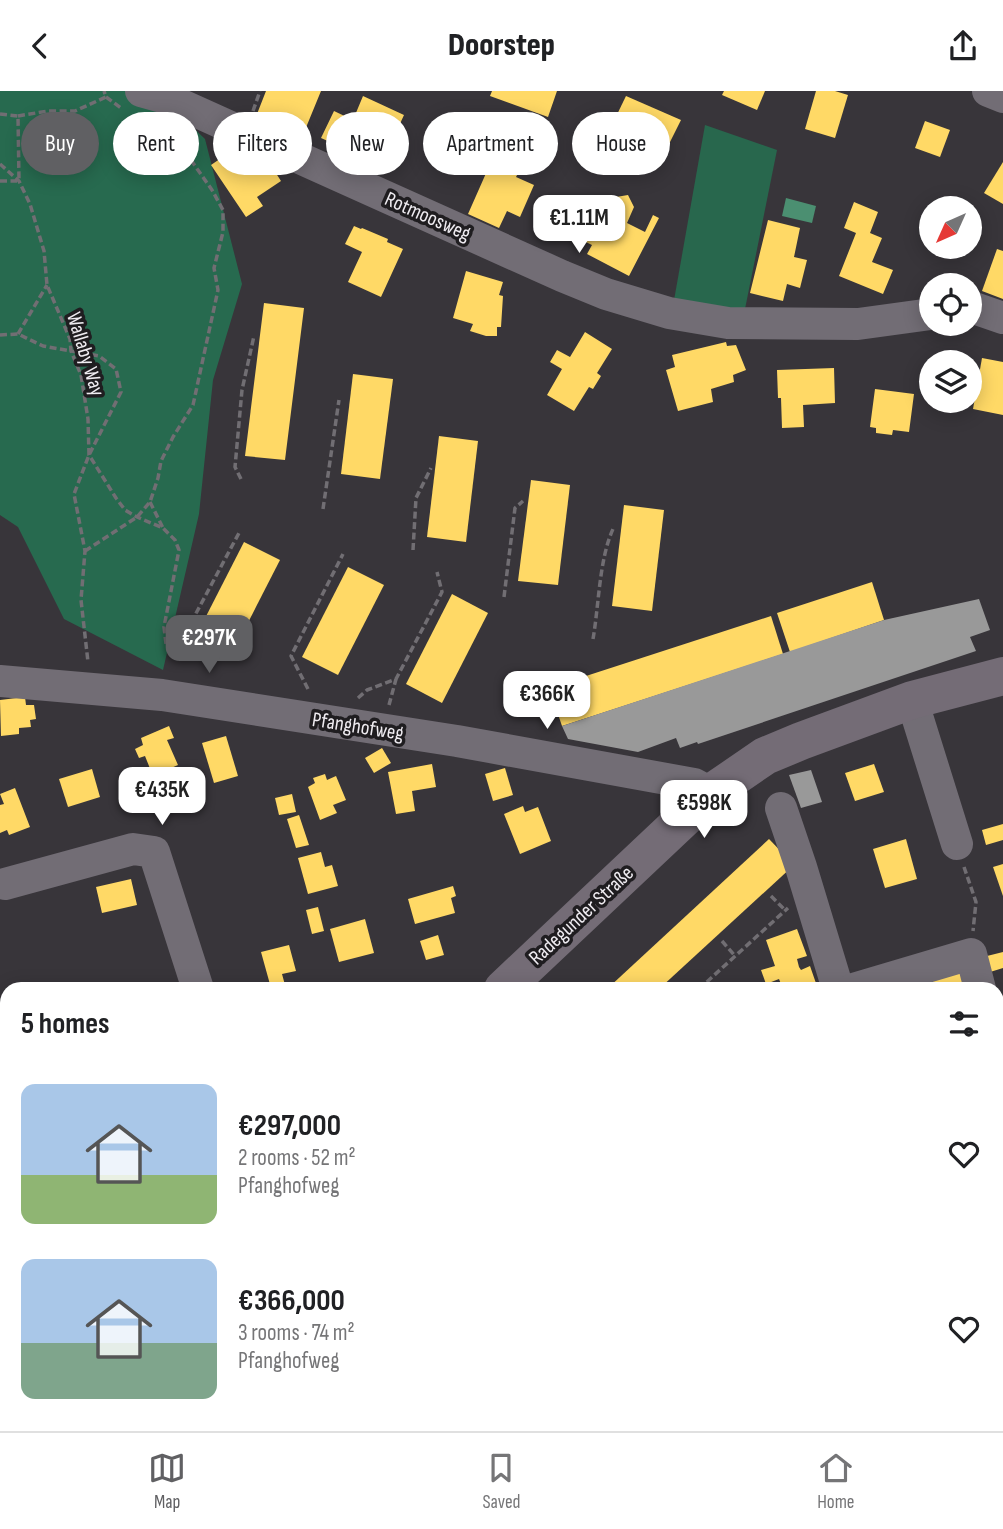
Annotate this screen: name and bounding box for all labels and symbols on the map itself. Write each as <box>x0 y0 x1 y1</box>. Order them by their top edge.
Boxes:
street label: Rotmoosweg <box>381 186 475 246</box>
pin: €1.11M <box>522 195 636 255</box>
north arrow <box>919 196 982 259</box>
street label: Wallaby Way <box>61 309 110 399</box>
pin: €297K <box>160 615 258 675</box>
pin: €366K <box>498 671 596 731</box>
street label: Pfanghofweg <box>310 707 406 746</box>
pin: €435K <box>113 767 211 827</box>
pin: €598K <box>655 781 753 840</box>
street label: Radegunder Straße <box>524 861 639 970</box>

